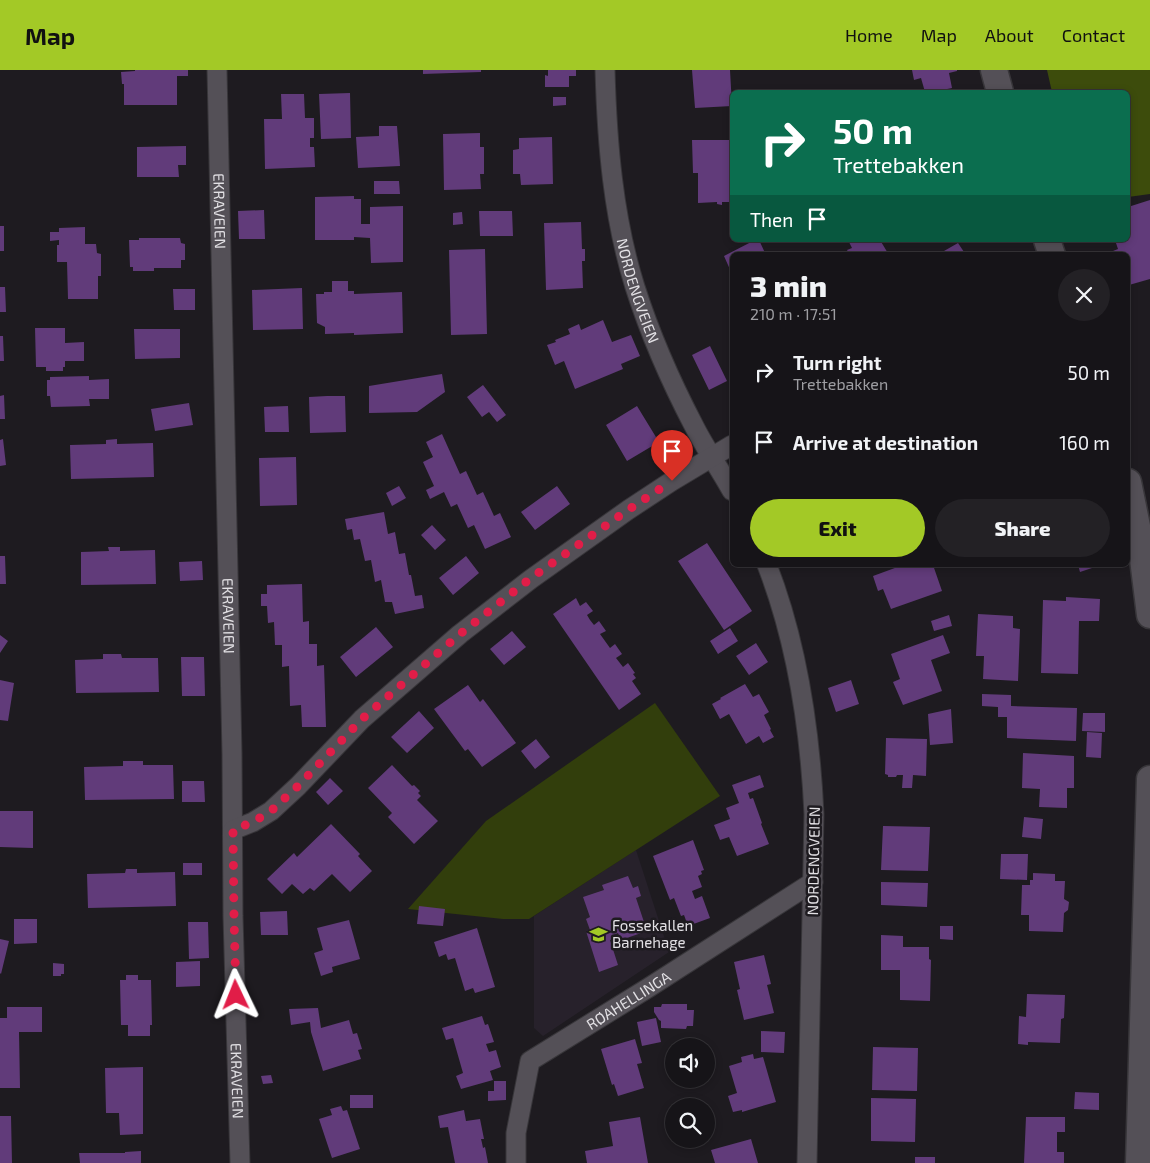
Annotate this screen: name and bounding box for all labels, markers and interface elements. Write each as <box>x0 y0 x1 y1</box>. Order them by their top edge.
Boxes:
text: Map <box>25 21 75 50</box>
text: Home <box>845 24 893 46</box>
text: Map <box>921 24 957 46</box>
text: About <box>985 24 1034 46</box>
text: Contact <box>1062 24 1125 46</box>
text: 50 m <box>833 109 913 151</box>
icon: right <box>750 110 815 175</box>
text: Trettebakken <box>833 151 964 177</box>
street label: EKRAVEIEN <box>210 173 230 249</box>
icon: arrive <box>803 205 831 233</box>
text: Then <box>750 208 793 231</box>
street label: NORDENGVEIEN <box>614 237 663 345</box>
text: 3 min <box>750 267 827 303</box>
button: close <box>1058 269 1110 321</box>
text: 210 m · 17:51 <box>750 304 837 323</box>
text: Turn right <box>793 351 881 374</box>
icon: right <box>750 358 778 386</box>
text: 50 m <box>1067 361 1110 384</box>
text: Trettebakken <box>793 374 888 393</box>
icon: arrive <box>750 428 778 456</box>
pin <box>651 430 693 481</box>
text: Arrive at destination <box>793 431 978 454</box>
text: 160 m <box>1059 431 1110 454</box>
icon: arrive <box>658 437 686 465</box>
button: Exit <box>750 499 925 557</box>
button: Share <box>935 499 1110 557</box>
street label: EKRAVEIEN <box>219 578 239 654</box>
street label: NORDENGVEIEN <box>803 807 823 915</box>
place label: Fossekallen Barnehage <box>612 916 693 951</box>
school or university icon: Fossekallen Barnehage <box>588 924 608 944</box>
street label: RØAHELLINGA <box>583 967 674 1033</box>
position arrow <box>209 968 261 1020</box>
map controls <box>665 1038 715 1148</box>
button: sound <box>665 1038 715 1088</box>
street label: EKRAVEIEN <box>228 1043 248 1119</box>
button: search <box>665 1098 715 1148</box>

